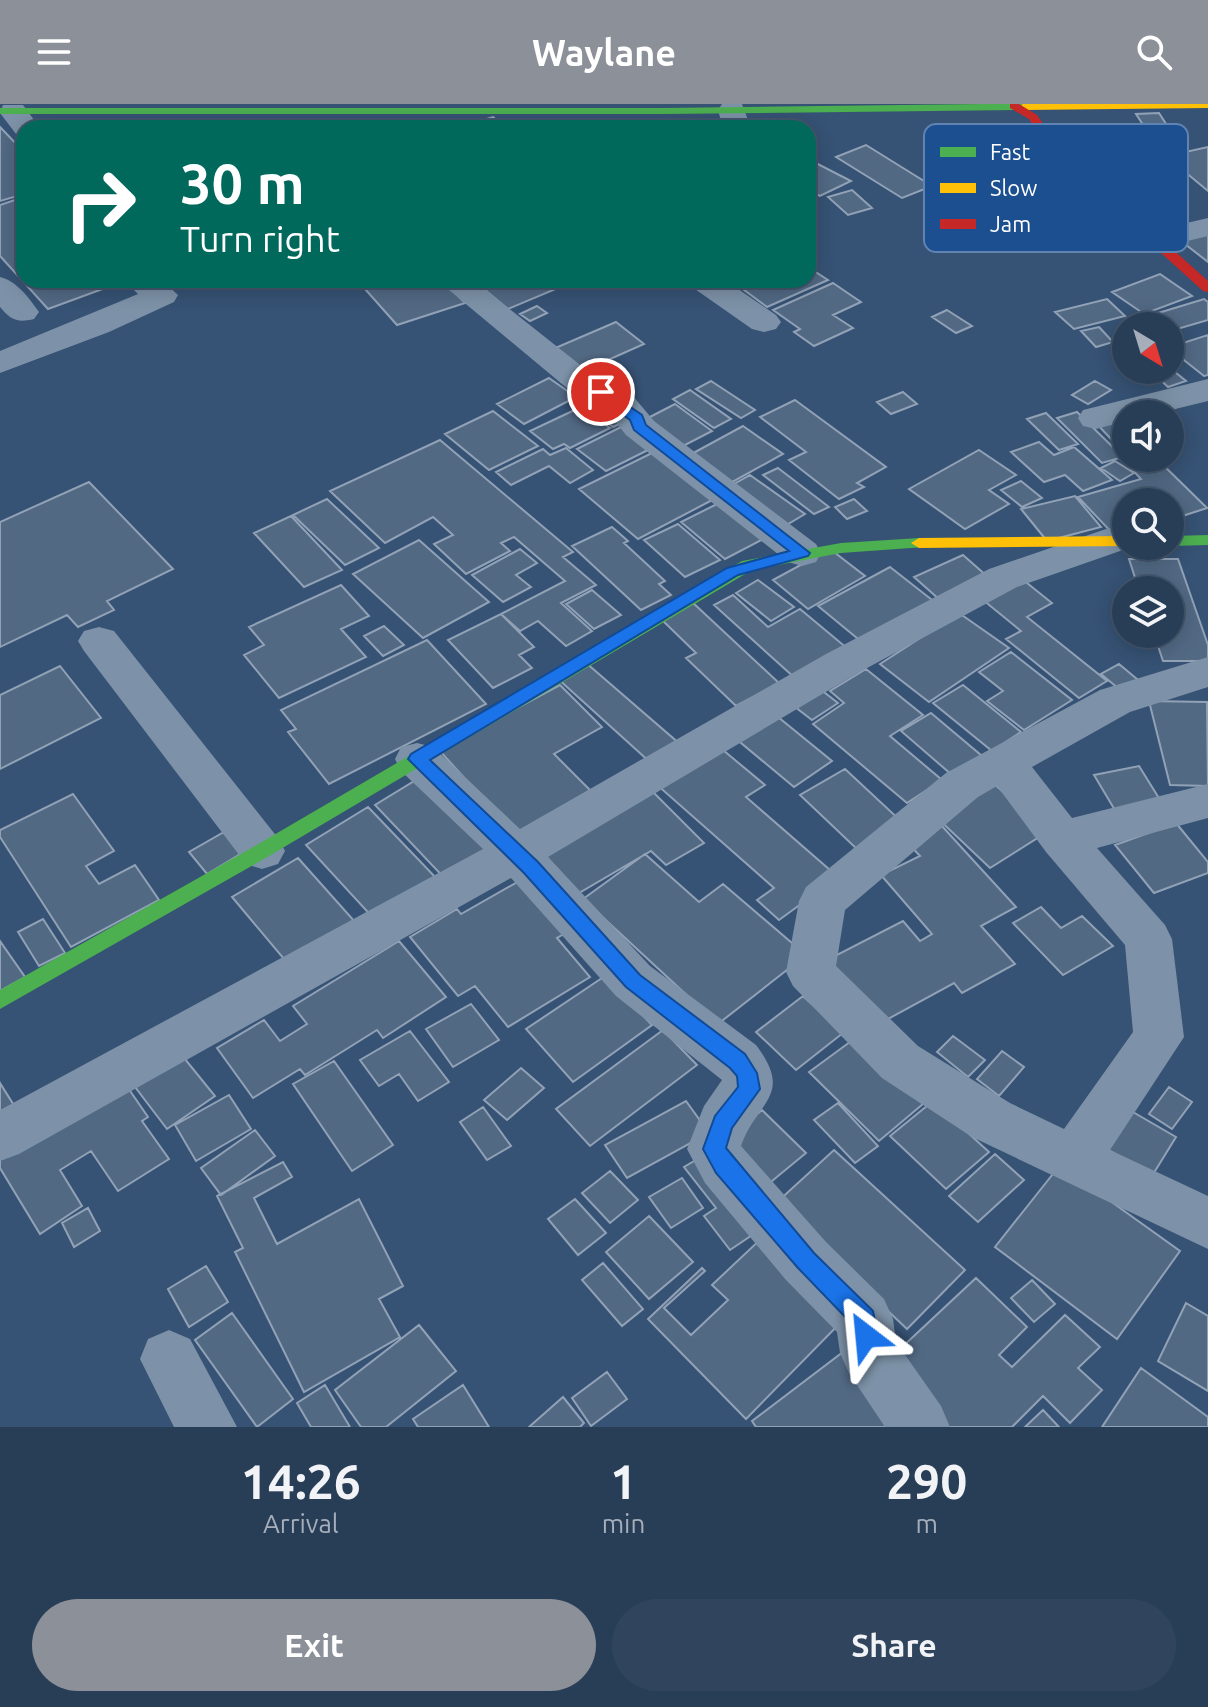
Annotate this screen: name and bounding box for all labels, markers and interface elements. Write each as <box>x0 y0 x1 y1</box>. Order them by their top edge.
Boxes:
icon: menu <box>32 30 76 74</box>
icon: search <box>1132 30 1176 74</box>
text: Waylane <box>532 32 676 73</box>
legend <box>924 124 1188 252</box>
text: Fast <box>990 139 1031 164</box>
icon: right <box>48 152 152 256</box>
text: 30 m <box>180 152 305 215</box>
text: Slow <box>990 175 1037 200</box>
text: Jam <box>990 211 1031 236</box>
text: Turn right <box>180 218 340 259</box>
north arrow <box>1112 312 1184 384</box>
map controls <box>1112 312 1184 648</box>
pin <box>567 358 635 426</box>
icon: arrive <box>579 370 623 414</box>
button: sound <box>1112 400 1184 472</box>
button: search <box>1112 488 1184 560</box>
button: layers <box>1112 576 1184 648</box>
position arrow <box>824 1294 908 1378</box>
text: 14:26 <box>241 1454 361 1508</box>
text: 1 <box>610 1454 637 1508</box>
text: 290 <box>886 1454 967 1508</box>
text: Arrival <box>263 1509 339 1538</box>
text: min <box>602 1509 645 1538</box>
text: m <box>915 1509 938 1538</box>
button: Exit <box>32 1599 596 1691</box>
button: Share <box>612 1599 1176 1691</box>

